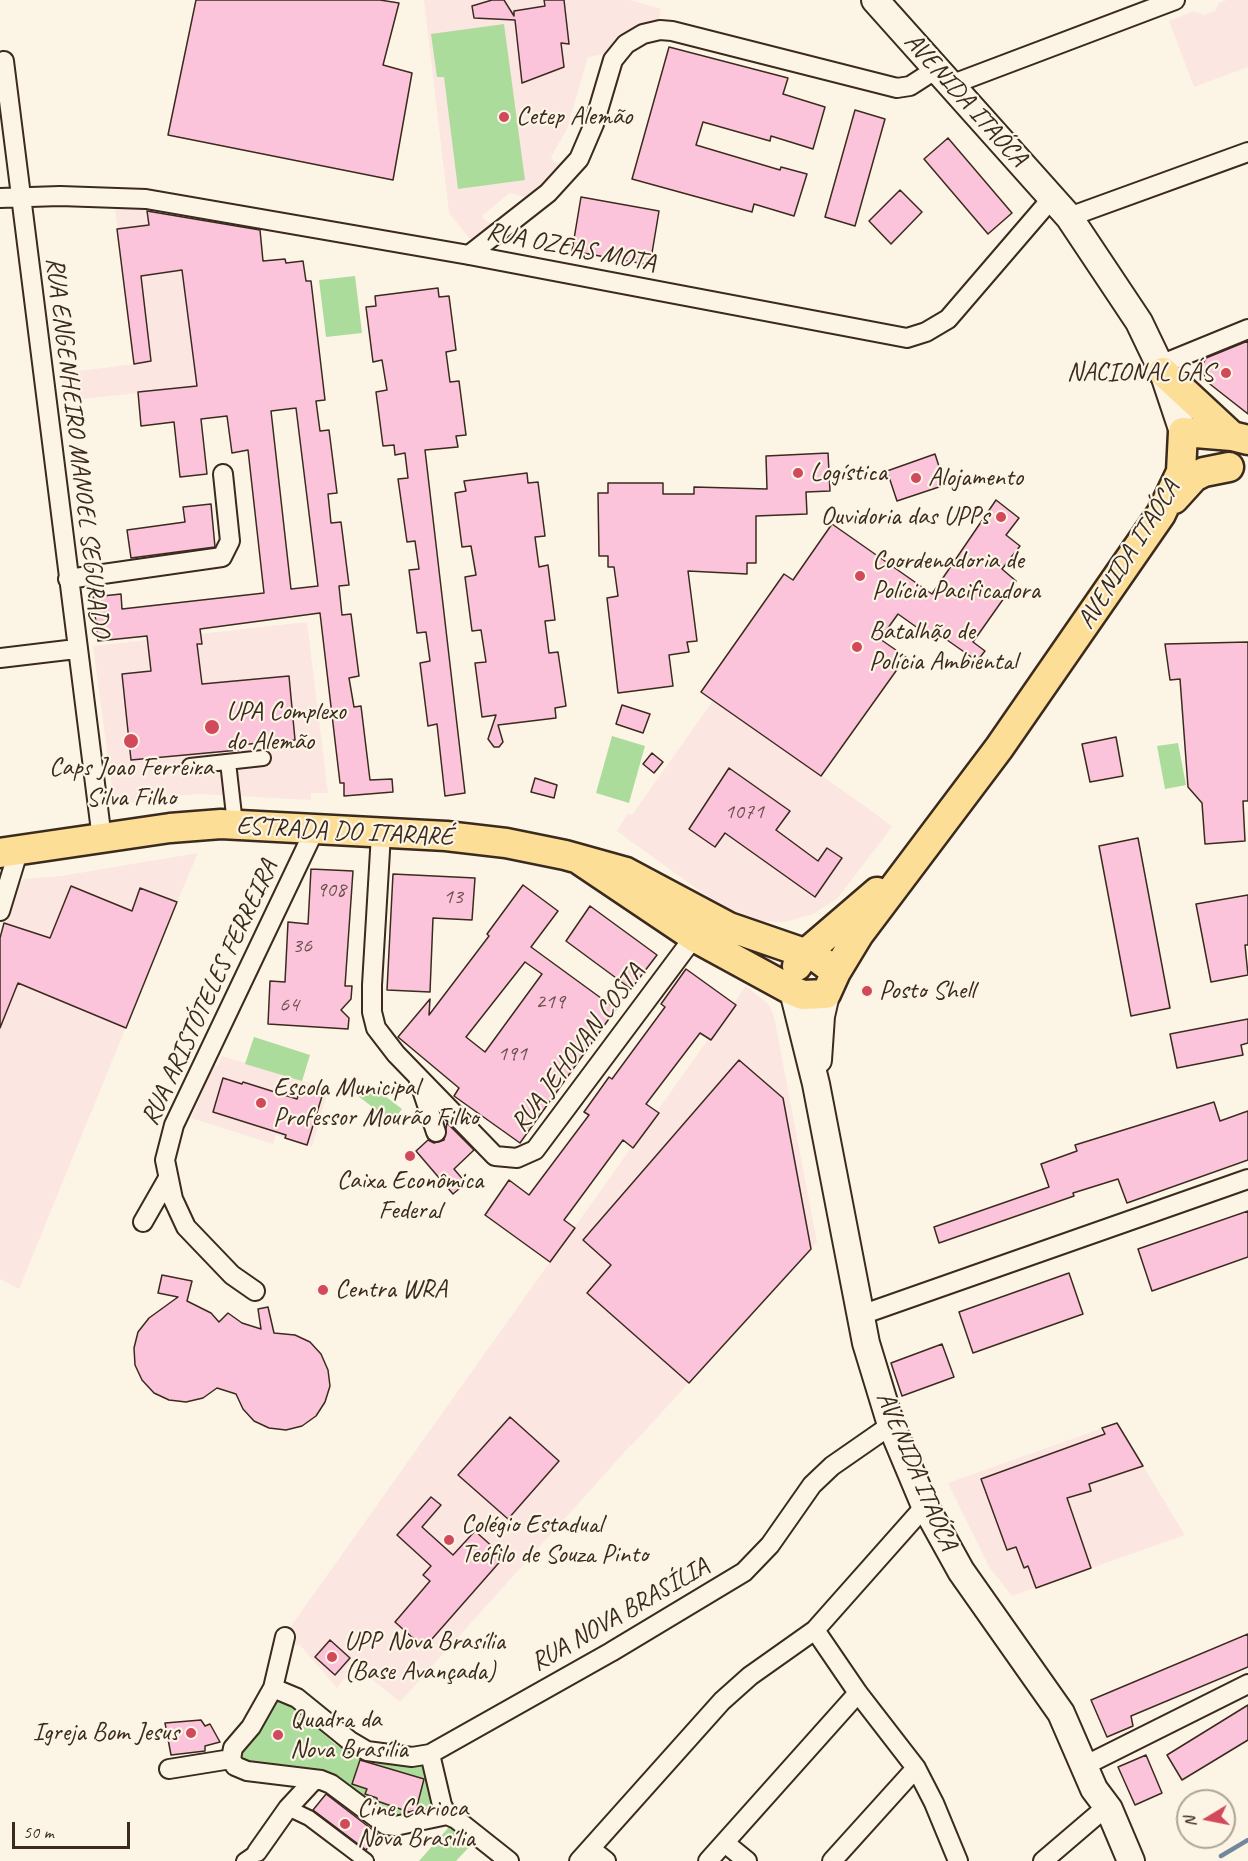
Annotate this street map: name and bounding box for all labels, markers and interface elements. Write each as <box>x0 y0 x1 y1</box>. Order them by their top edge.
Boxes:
street label: AVENIDA ITAÓCA <box>897 27 1033 173</box>
place label: Cetep Alemão <box>516 101 632 133</box>
marker: Cetep Alemão <box>497 110 511 124</box>
street label: RUA OZEAS MOTA <box>484 216 658 280</box>
street label: RUA ENGENHEIRO MANOEL SEGURADO <box>38 255 116 639</box>
place label: NACIONAL GÁS <box>1067 357 1214 389</box>
marker: NACIONAL GÁS <box>1219 366 1233 380</box>
place label: Logística <box>810 457 887 489</box>
place label: Alojamento <box>928 462 1023 494</box>
marker: Logística <box>791 466 805 480</box>
marker: Alojamento <box>909 471 923 485</box>
street label: AVENIDA ITAÓCA <box>1071 475 1187 635</box>
place label: Ouvidoria das UPPs <box>820 501 989 533</box>
marker: Ouvidoria das UPPs <box>994 510 1008 524</box>
place label: Coordenadoria de Polícia Pacificadora <box>872 545 1040 606</box>
marker: Coordenadoria de Polícia Pacificadora <box>853 569 867 583</box>
place label: Batalhão de Polícia Ambiental <box>869 616 1017 678</box>
marker: Batalhão de Polícia Ambiental <box>850 640 864 654</box>
place label: UPA Complexo do Alemão <box>226 696 346 758</box>
marker: UPA Complexo do Alemão <box>203 718 221 736</box>
marker: Caps Joao Ferreira Silva Filho <box>122 732 140 750</box>
place label: Caps Joao Ferreira Silva Filho <box>49 752 213 814</box>
house number: 1071 <box>724 799 764 825</box>
street label: ESTRADA DO ITARARÉ <box>236 811 454 853</box>
street label: RUA ARISTÓTELES FERREIRA <box>135 856 285 1130</box>
house number: 908 <box>316 877 346 903</box>
house number: 13 <box>443 884 463 910</box>
house number: 36 <box>292 933 312 959</box>
street label: RUA JEHOVAN COSTA <box>505 958 651 1138</box>
place label: Posto Shell <box>879 975 975 1007</box>
marker: Posto Shell <box>860 984 874 998</box>
house number: 219 <box>535 989 565 1015</box>
house number: 64 <box>279 992 299 1018</box>
house number: 191 <box>497 1041 527 1067</box>
place label: Escola Municipal Professor Mourão Filho <box>273 1072 478 1134</box>
marker: Escola Municipal Professor Mourão Filho <box>254 1096 268 1110</box>
marker: Caixa Econômica Federal <box>403 1149 417 1163</box>
place label: Caixa Econômica Federal <box>337 1165 483 1226</box>
place label: Centra WRA <box>335 1274 447 1306</box>
marker: Centra WRA <box>316 1283 330 1297</box>
street label: AVENIDA ITAÓCA <box>869 1387 963 1555</box>
place label: Colégio Estadual Teófilo de Souza Pinto <box>461 1509 648 1570</box>
marker: Colégio Estadual Teófilo de Souza Pinto <box>442 1533 456 1547</box>
street label: RUA NOVA BRASÍLIA <box>526 1551 714 1679</box>
place label: UPP Nova Brasília (Base Avançada) <box>344 1626 505 1688</box>
marker: UPP Nova Brasília (Base Avançada) <box>325 1650 339 1664</box>
place label: Quadra da Nova Brasília <box>290 1704 408 1766</box>
place label: Igreja Bom Jesus <box>33 1717 179 1749</box>
marker: Igreja Bom Jesus <box>184 1726 198 1740</box>
marker: Quadra da Nova Brasília <box>271 1728 285 1742</box>
north arrow <box>1176 1789 1236 1849</box>
place label: Cine Carioca Nova Brasília <box>357 1793 475 1854</box>
scale bar <box>15 1810 134 1848</box>
text: N <box>1180 1815 1201 1828</box>
marker: Cine Carioca Nova Brasília <box>338 1817 352 1831</box>
text: 50 m <box>23 1821 54 1843</box>

